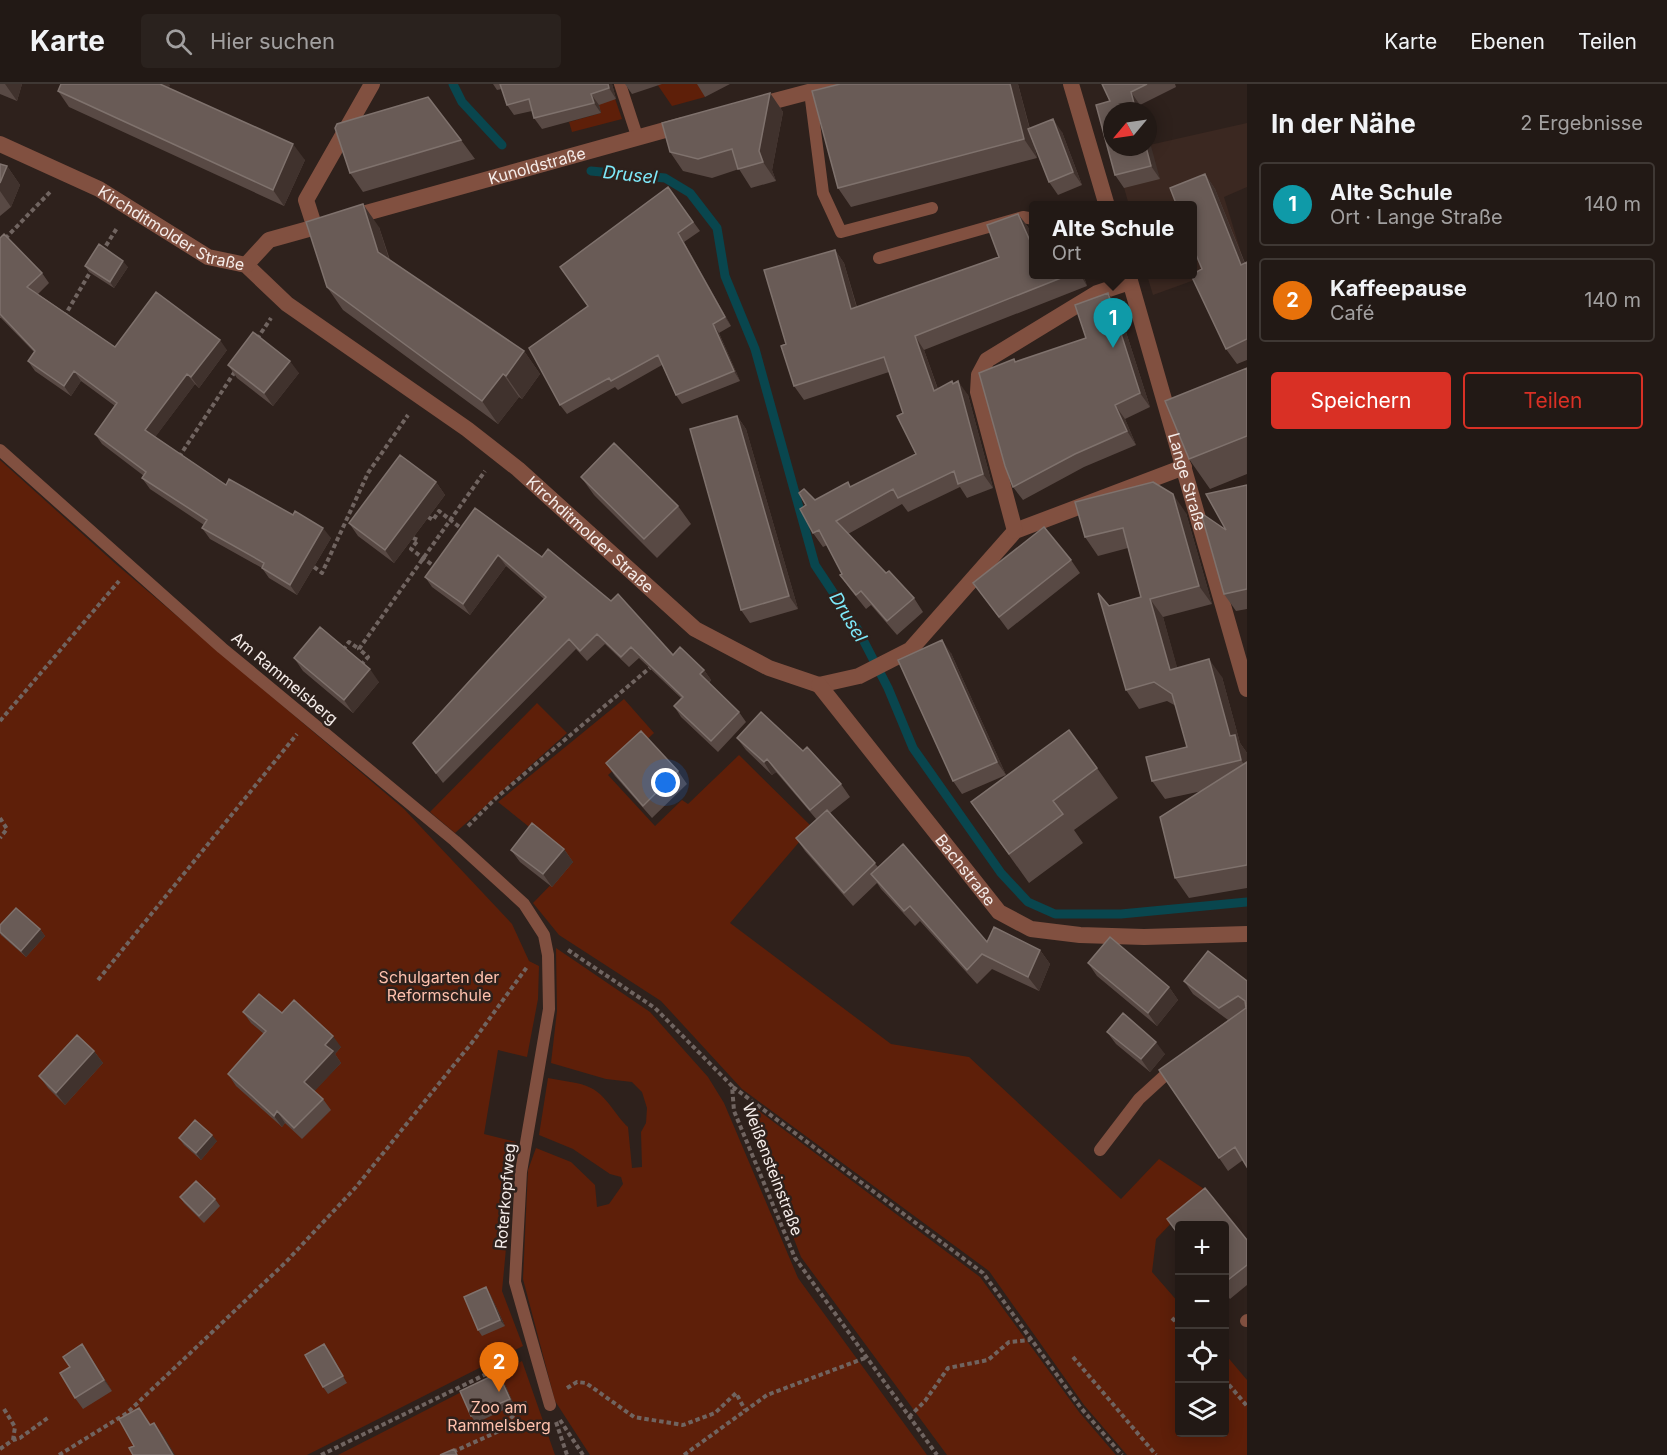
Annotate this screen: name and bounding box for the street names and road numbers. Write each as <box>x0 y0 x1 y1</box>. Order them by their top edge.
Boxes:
street label: Kunoldstraße <box>486 143 588 189</box>
street label: Kirchditmolder Straße <box>94 181 247 274</box>
street label: Lange Straße <box>1164 430 1211 533</box>
street label: Kirchditmolder Straße <box>522 472 658 597</box>
street label: Am Rammelsberg <box>228 628 342 728</box>
street label: Bachstraße <box>931 830 1000 910</box>
street label: Weißensteinstraße <box>738 1100 808 1238</box>
street label: Roterkopfweg <box>490 1142 520 1250</box>

